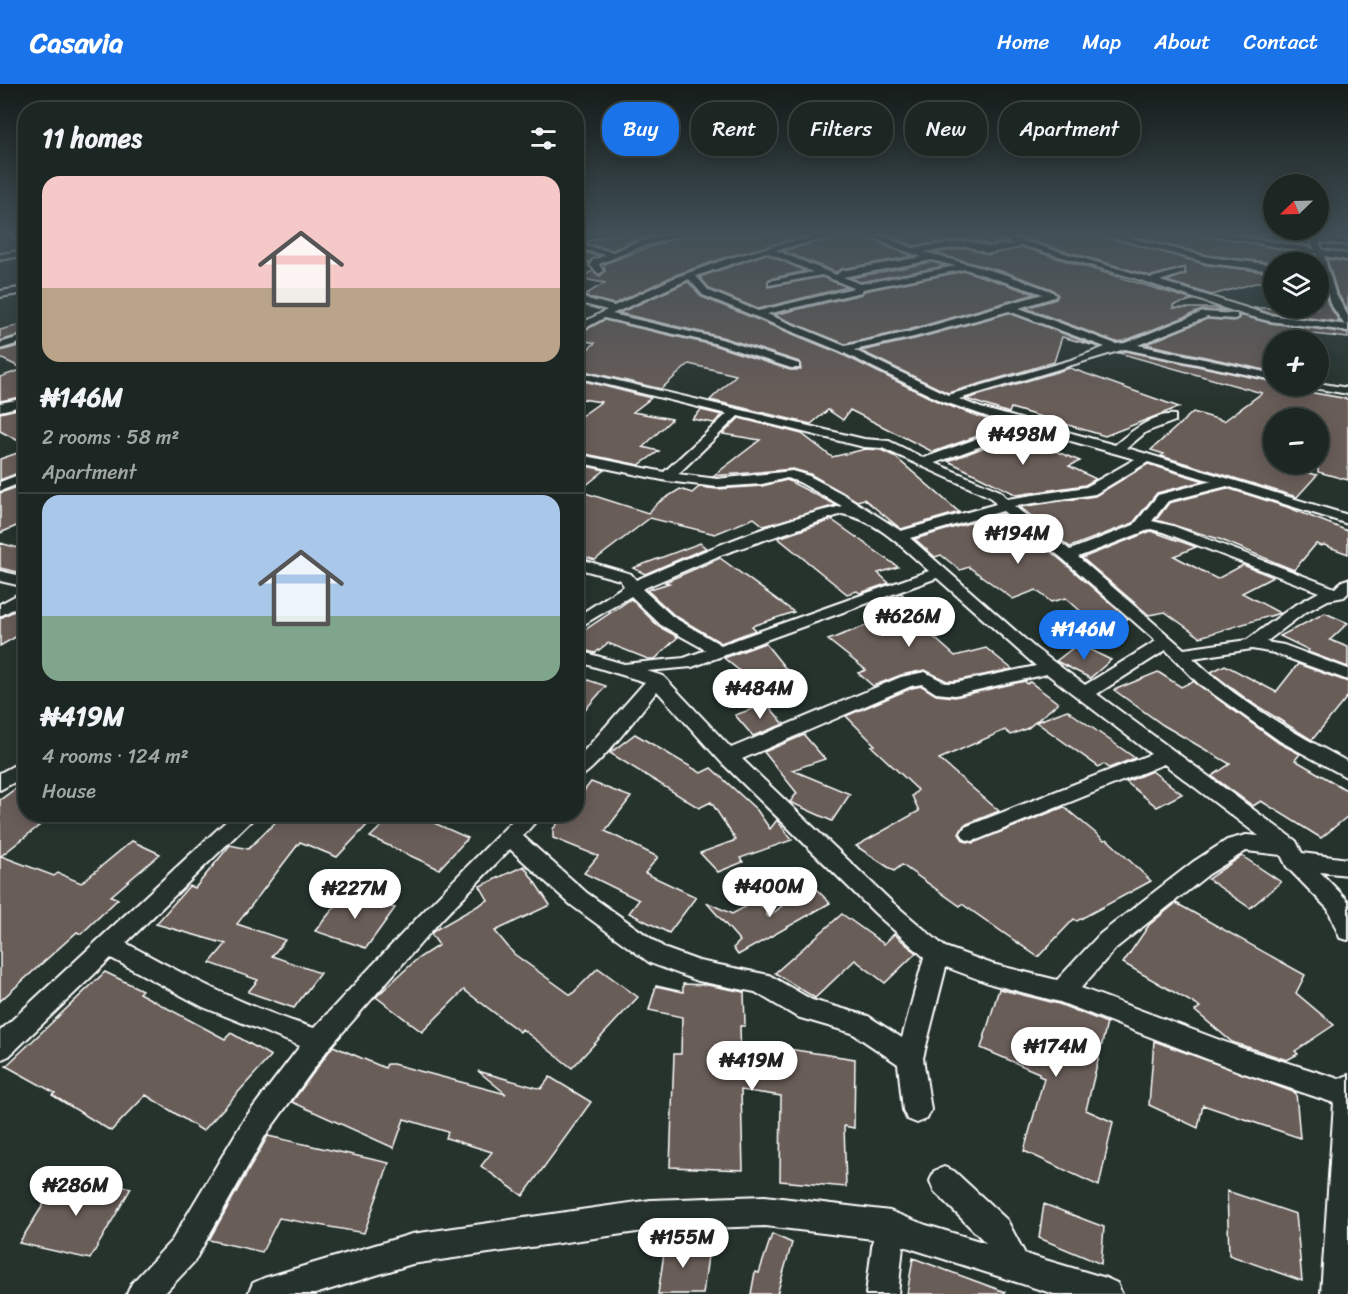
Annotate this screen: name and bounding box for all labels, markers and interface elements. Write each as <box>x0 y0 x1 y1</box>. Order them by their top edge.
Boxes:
text: Casavia <box>30 18 123 67</box>
text: Home <box>997 23 1049 61</box>
text: Map <box>1082 23 1121 61</box>
text: About <box>1154 23 1211 61</box>
text: Contact <box>1244 23 1318 61</box>
chip: Buy <box>602 102 679 156</box>
chip: Rent <box>691 102 777 156</box>
chip: Filters <box>789 102 893 156</box>
chip: New <box>905 102 987 156</box>
chip: Apartment <box>999 102 1140 156</box>
text: 11 homes <box>42 115 142 161</box>
icon: filters <box>527 122 560 155</box>
north arrow <box>1263 174 1329 240</box>
map controls <box>1263 174 1329 474</box>
icon: home <box>247 215 355 323</box>
button: layers <box>1263 252 1329 318</box>
button: + <box>1263 330 1329 396</box>
text: ₦146M <box>42 374 123 420</box>
button: − <box>1263 408 1329 474</box>
pin: ₦498M <box>981 415 1065 466</box>
text: ₦498M <box>990 417 1056 452</box>
text: 2 rooms · 58 m² <box>42 420 179 455</box>
text: Apartment <box>42 455 136 490</box>
pin: ₦194M <box>976 514 1060 565</box>
text: ₦194M <box>987 516 1049 551</box>
icon: home <box>247 534 355 642</box>
pin: ₦626M <box>867 597 951 648</box>
text: ₦626M <box>877 599 941 634</box>
pin: ₦146M <box>1042 610 1126 661</box>
text: ₦146M <box>1053 612 1115 647</box>
pin: ₦484M <box>718 669 802 720</box>
text: ₦484M <box>727 671 793 706</box>
text: ₦419M <box>42 693 124 739</box>
text: 4 rooms · 124 m² <box>42 739 189 774</box>
text: House <box>42 774 96 809</box>
pin: ₦400M <box>728 867 812 918</box>
pin: ₦227M <box>313 869 397 920</box>
text: ₦400M <box>736 869 804 904</box>
text: ₦227M <box>323 871 387 906</box>
pin: ₦174M <box>1014 1027 1098 1078</box>
text: ₦174M <box>1025 1029 1087 1064</box>
pin: ₦419M <box>710 1041 794 1092</box>
text: ₦419M <box>721 1043 783 1078</box>
pin: ₦286M <box>34 1166 118 1217</box>
text: ₦286M <box>44 1168 108 1203</box>
pin: ₦155M <box>641 1218 725 1269</box>
text: ₦155M <box>652 1220 714 1255</box>

